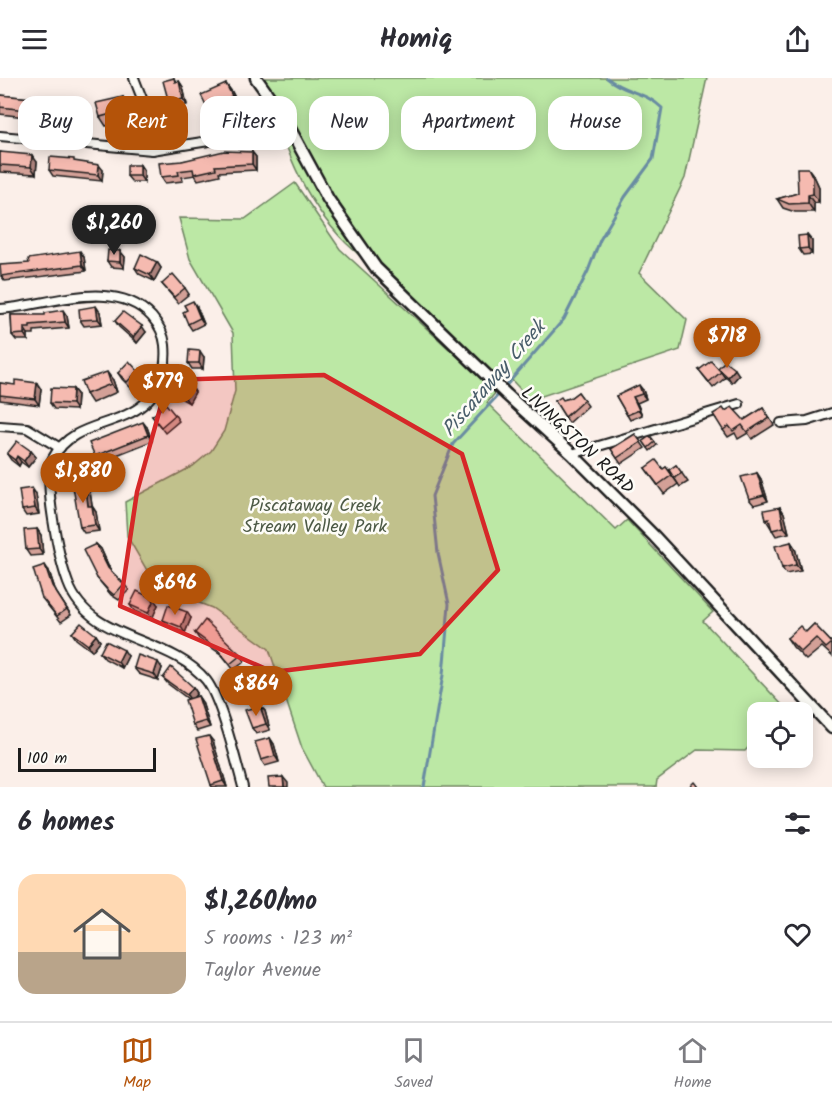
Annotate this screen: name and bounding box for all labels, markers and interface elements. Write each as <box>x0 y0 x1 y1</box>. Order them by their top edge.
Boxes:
text: Homiq <box>379 18 453 61</box>
icon: menu <box>18 23 51 56</box>
icon: share <box>781 23 814 56</box>
chip: Buy <box>18 96 93 150</box>
chip: Rent <box>105 96 188 150</box>
chip: Filters <box>200 96 297 150</box>
chip: New <box>309 96 389 150</box>
chip: Apartment <box>401 96 536 150</box>
chip: House <box>548 96 642 150</box>
pin: $1,260 <box>65 205 163 256</box>
text: $1,260 <box>86 208 142 240</box>
water label: Piscataway Creek <box>435 312 556 445</box>
pin: $718 <box>691 318 763 369</box>
text: $718 <box>707 321 747 353</box>
pin: $779 <box>127 364 199 415</box>
text: $779 <box>143 367 183 399</box>
street label: LIVINGSTON ROAD <box>513 380 641 502</box>
pin: $1,880 <box>34 453 132 504</box>
text: $1,880 <box>55 456 111 488</box>
park label: Piscataway Creek Stream Valley Park <box>243 492 387 542</box>
pin: $696 <box>139 565 211 616</box>
text: $696 <box>153 568 197 600</box>
pin: $864 <box>220 666 292 717</box>
text: $864 <box>233 669 279 701</box>
map controls <box>747 702 813 768</box>
button: locate <box>747 702 813 768</box>
scale bar <box>18 745 156 772</box>
text: 100 m <box>27 746 67 771</box>
text: 6 homes <box>18 802 115 844</box>
icon: filters <box>781 807 814 840</box>
text: $1,260/mo <box>204 881 317 923</box>
icon: home <box>66 898 138 970</box>
icon: heart <box>781 918 814 951</box>
text: 5 rooms · 123 m² <box>204 923 352 955</box>
text: Taylor Avenue <box>204 955 321 987</box>
tab: Map <box>121 1034 154 1095</box>
tab: Saved <box>395 1034 433 1095</box>
tab: Home <box>674 1034 711 1095</box>

